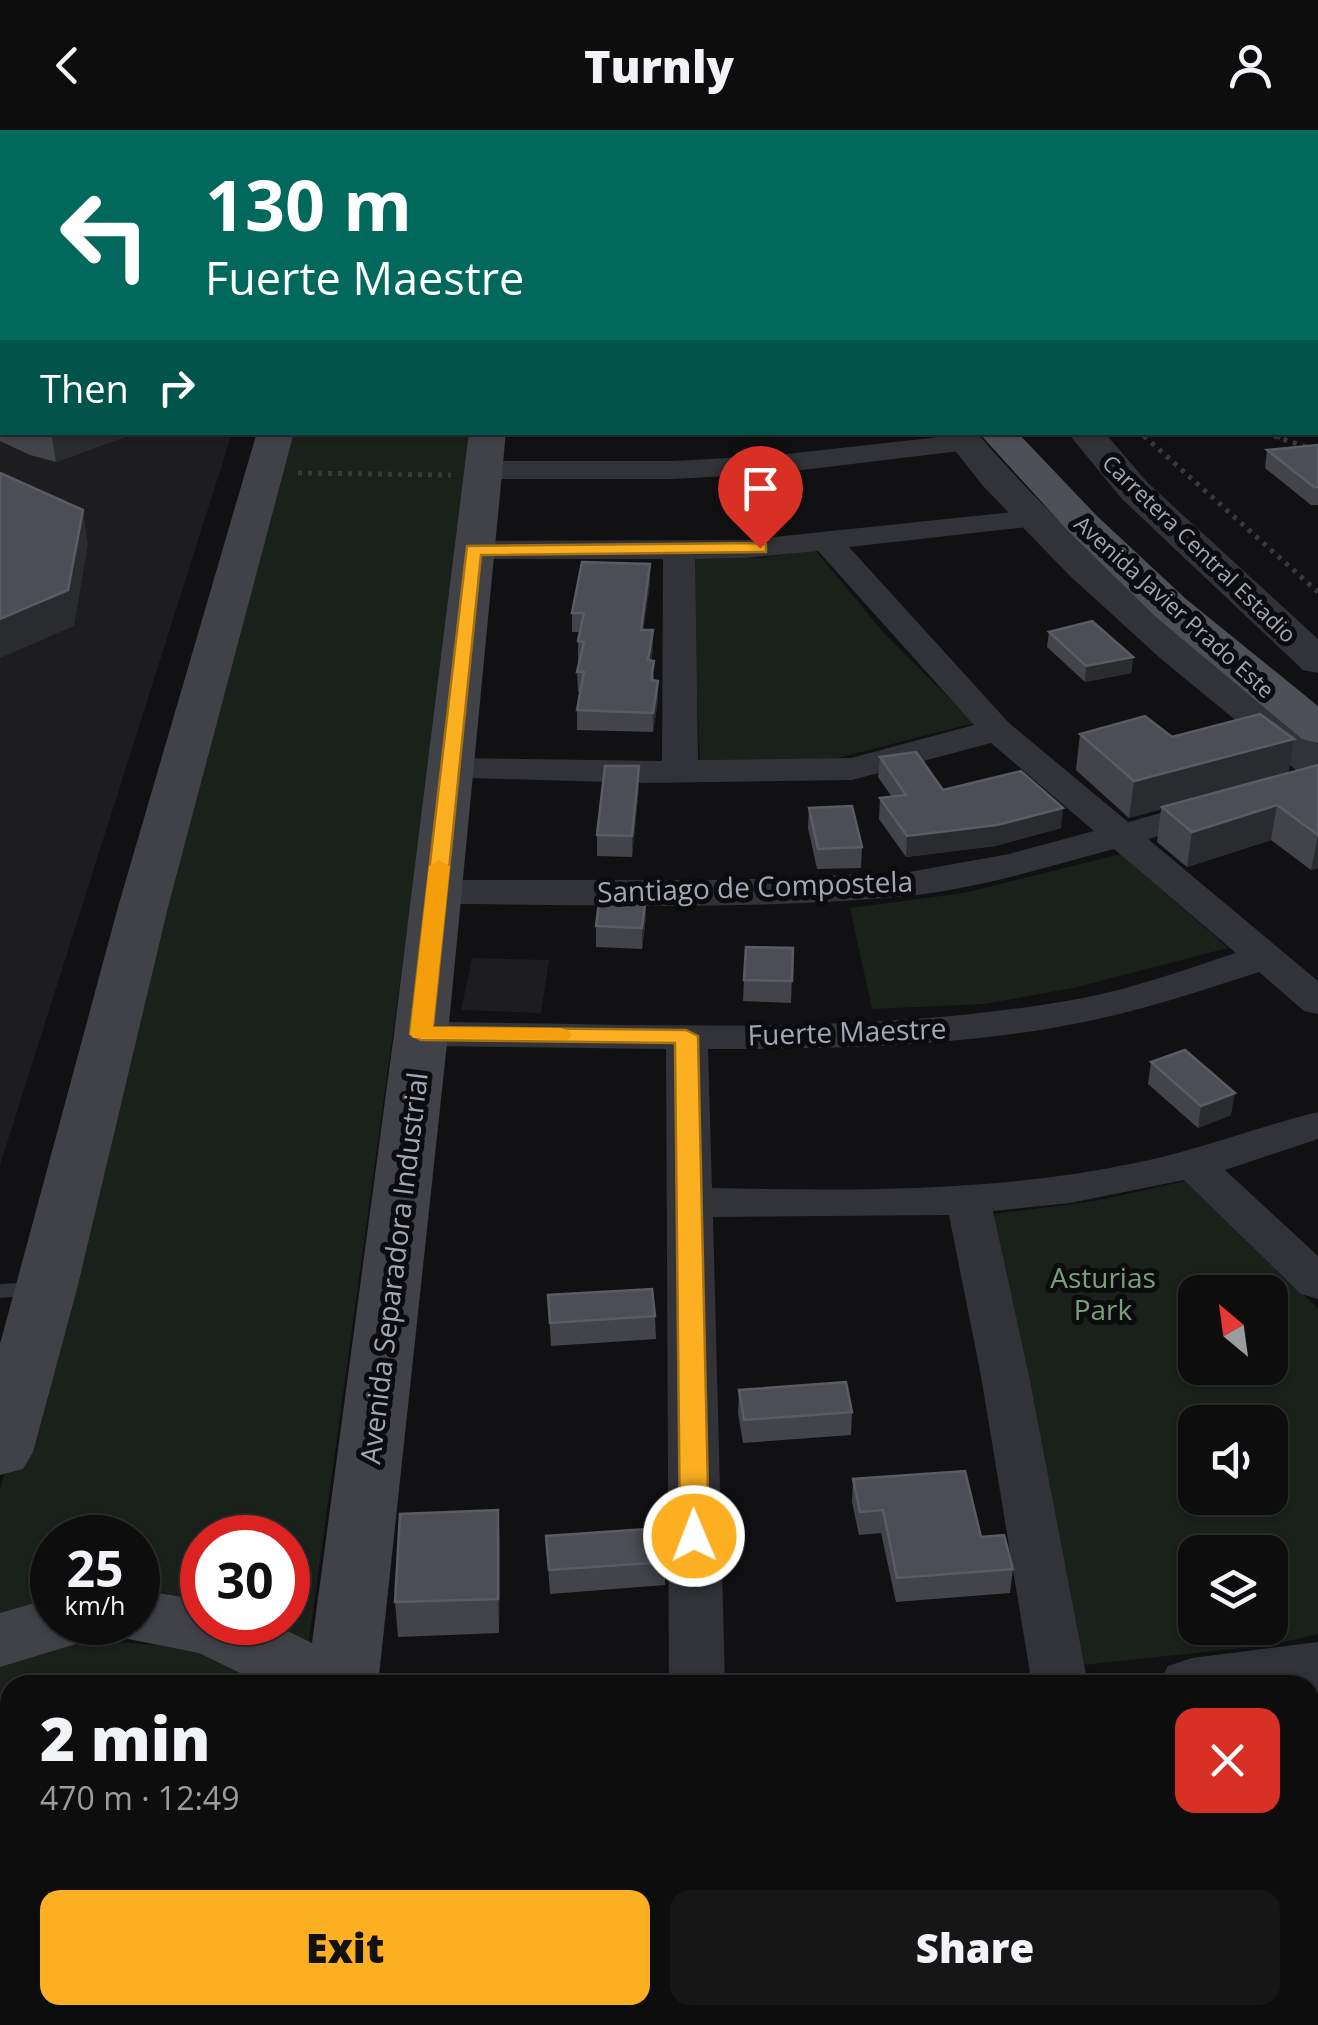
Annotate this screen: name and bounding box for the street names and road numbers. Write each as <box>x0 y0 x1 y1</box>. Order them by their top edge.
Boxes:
street label: Carretera Central Estadio <box>1097 447 1303 649</box>
street label: Avenida Javier Prado Este <box>1069 508 1281 704</box>
street label: Santiago de Compostela <box>596 861 914 911</box>
street label: Fuerte Maestre <box>747 1009 947 1053</box>
street label: Avenida Separadora Industrial <box>350 1070 436 1466</box>

